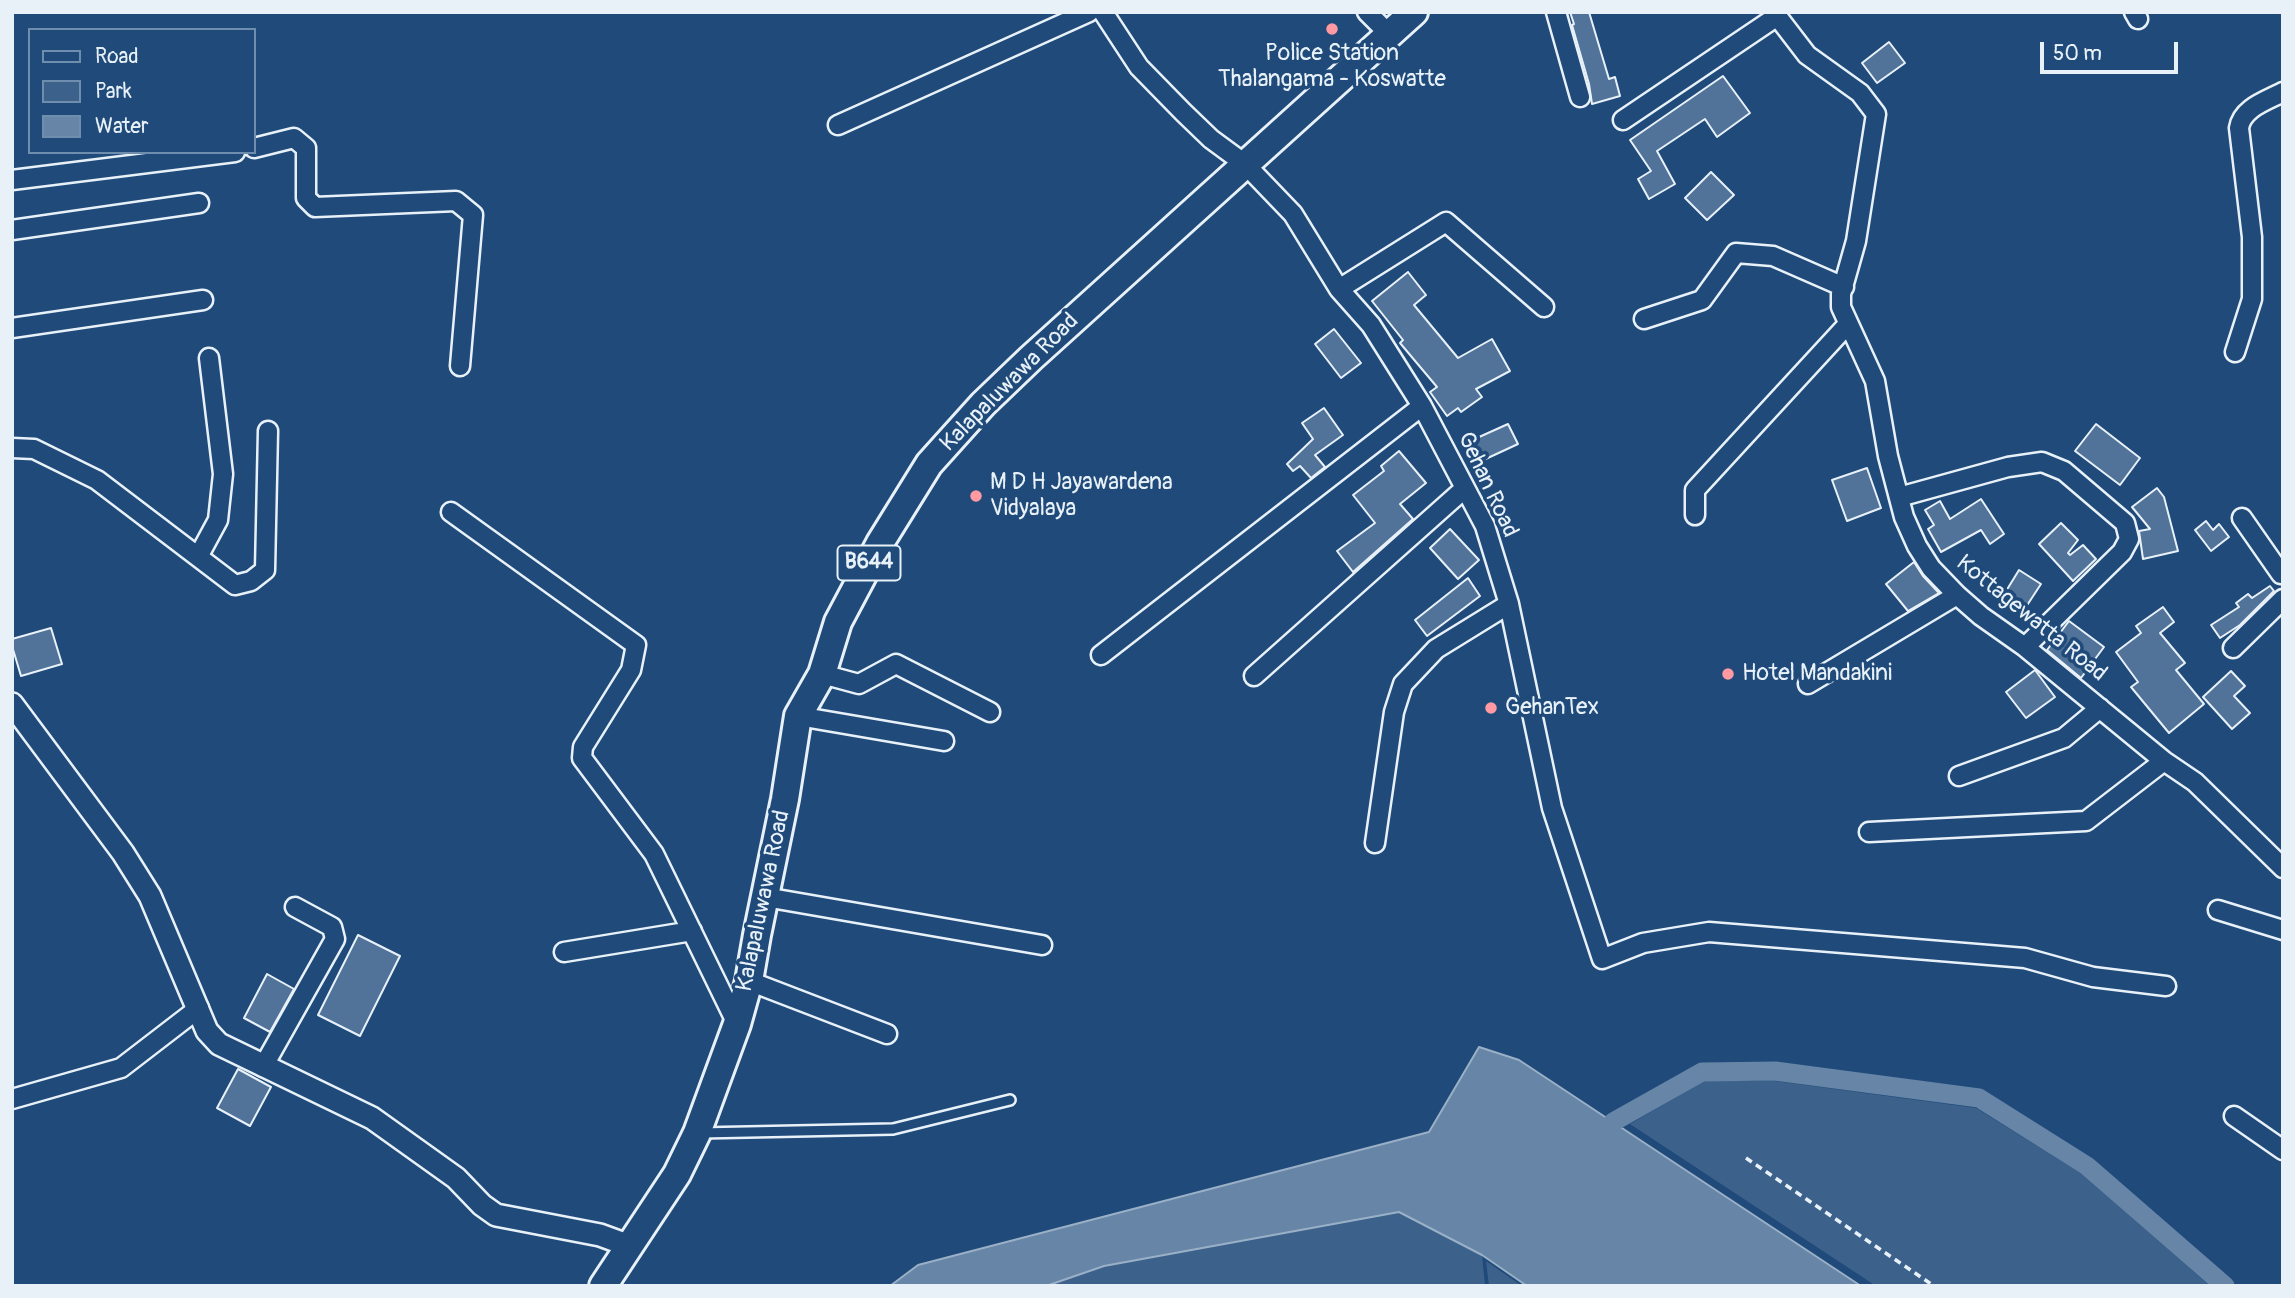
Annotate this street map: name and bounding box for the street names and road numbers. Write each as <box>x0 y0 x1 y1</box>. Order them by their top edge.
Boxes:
street label: Kalapaluwawa Road <box>935 308 1085 458</box>
street label: Gehan Road <box>1451 428 1523 542</box>
road number: B644 <box>838 546 900 580</box>
street label: Kottagewatta Road <box>1950 550 2112 688</box>
street label: Kalapaluwawa Road <box>731 808 797 994</box>

